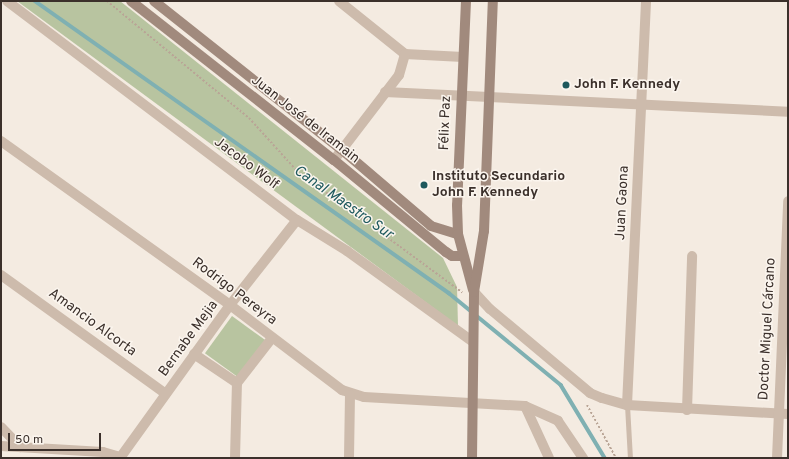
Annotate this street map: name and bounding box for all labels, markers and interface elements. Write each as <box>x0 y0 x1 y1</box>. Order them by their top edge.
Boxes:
street label: Juan José de Iramain <box>247 72 363 168</box>
place label: John F. Kennedy <box>574 77 680 93</box>
marker: John F. Kennedy <box>561 80 571 90</box>
street label: Félix Paz <box>437 95 455 151</box>
street label: Jacobo Wolf <box>210 134 282 194</box>
water label: Canal Maestro Sur <box>290 162 396 244</box>
street label: Juan Gaona <box>613 165 633 241</box>
place label: Instituto Secundario John F. Kennedy <box>432 169 565 202</box>
marker: Instituto Secundario John F. Kennedy <box>419 180 429 190</box>
street label: Rodrigo Pereyra <box>188 255 280 329</box>
street label: Doctor Miguel Cárcano <box>756 257 780 401</box>
street label: Amancio Alcorta <box>45 285 139 361</box>
street label: Bernabe Mejia <box>156 298 222 380</box>
scale bar <box>10 425 103 451</box>
text: 50 m <box>15 432 43 448</box>

